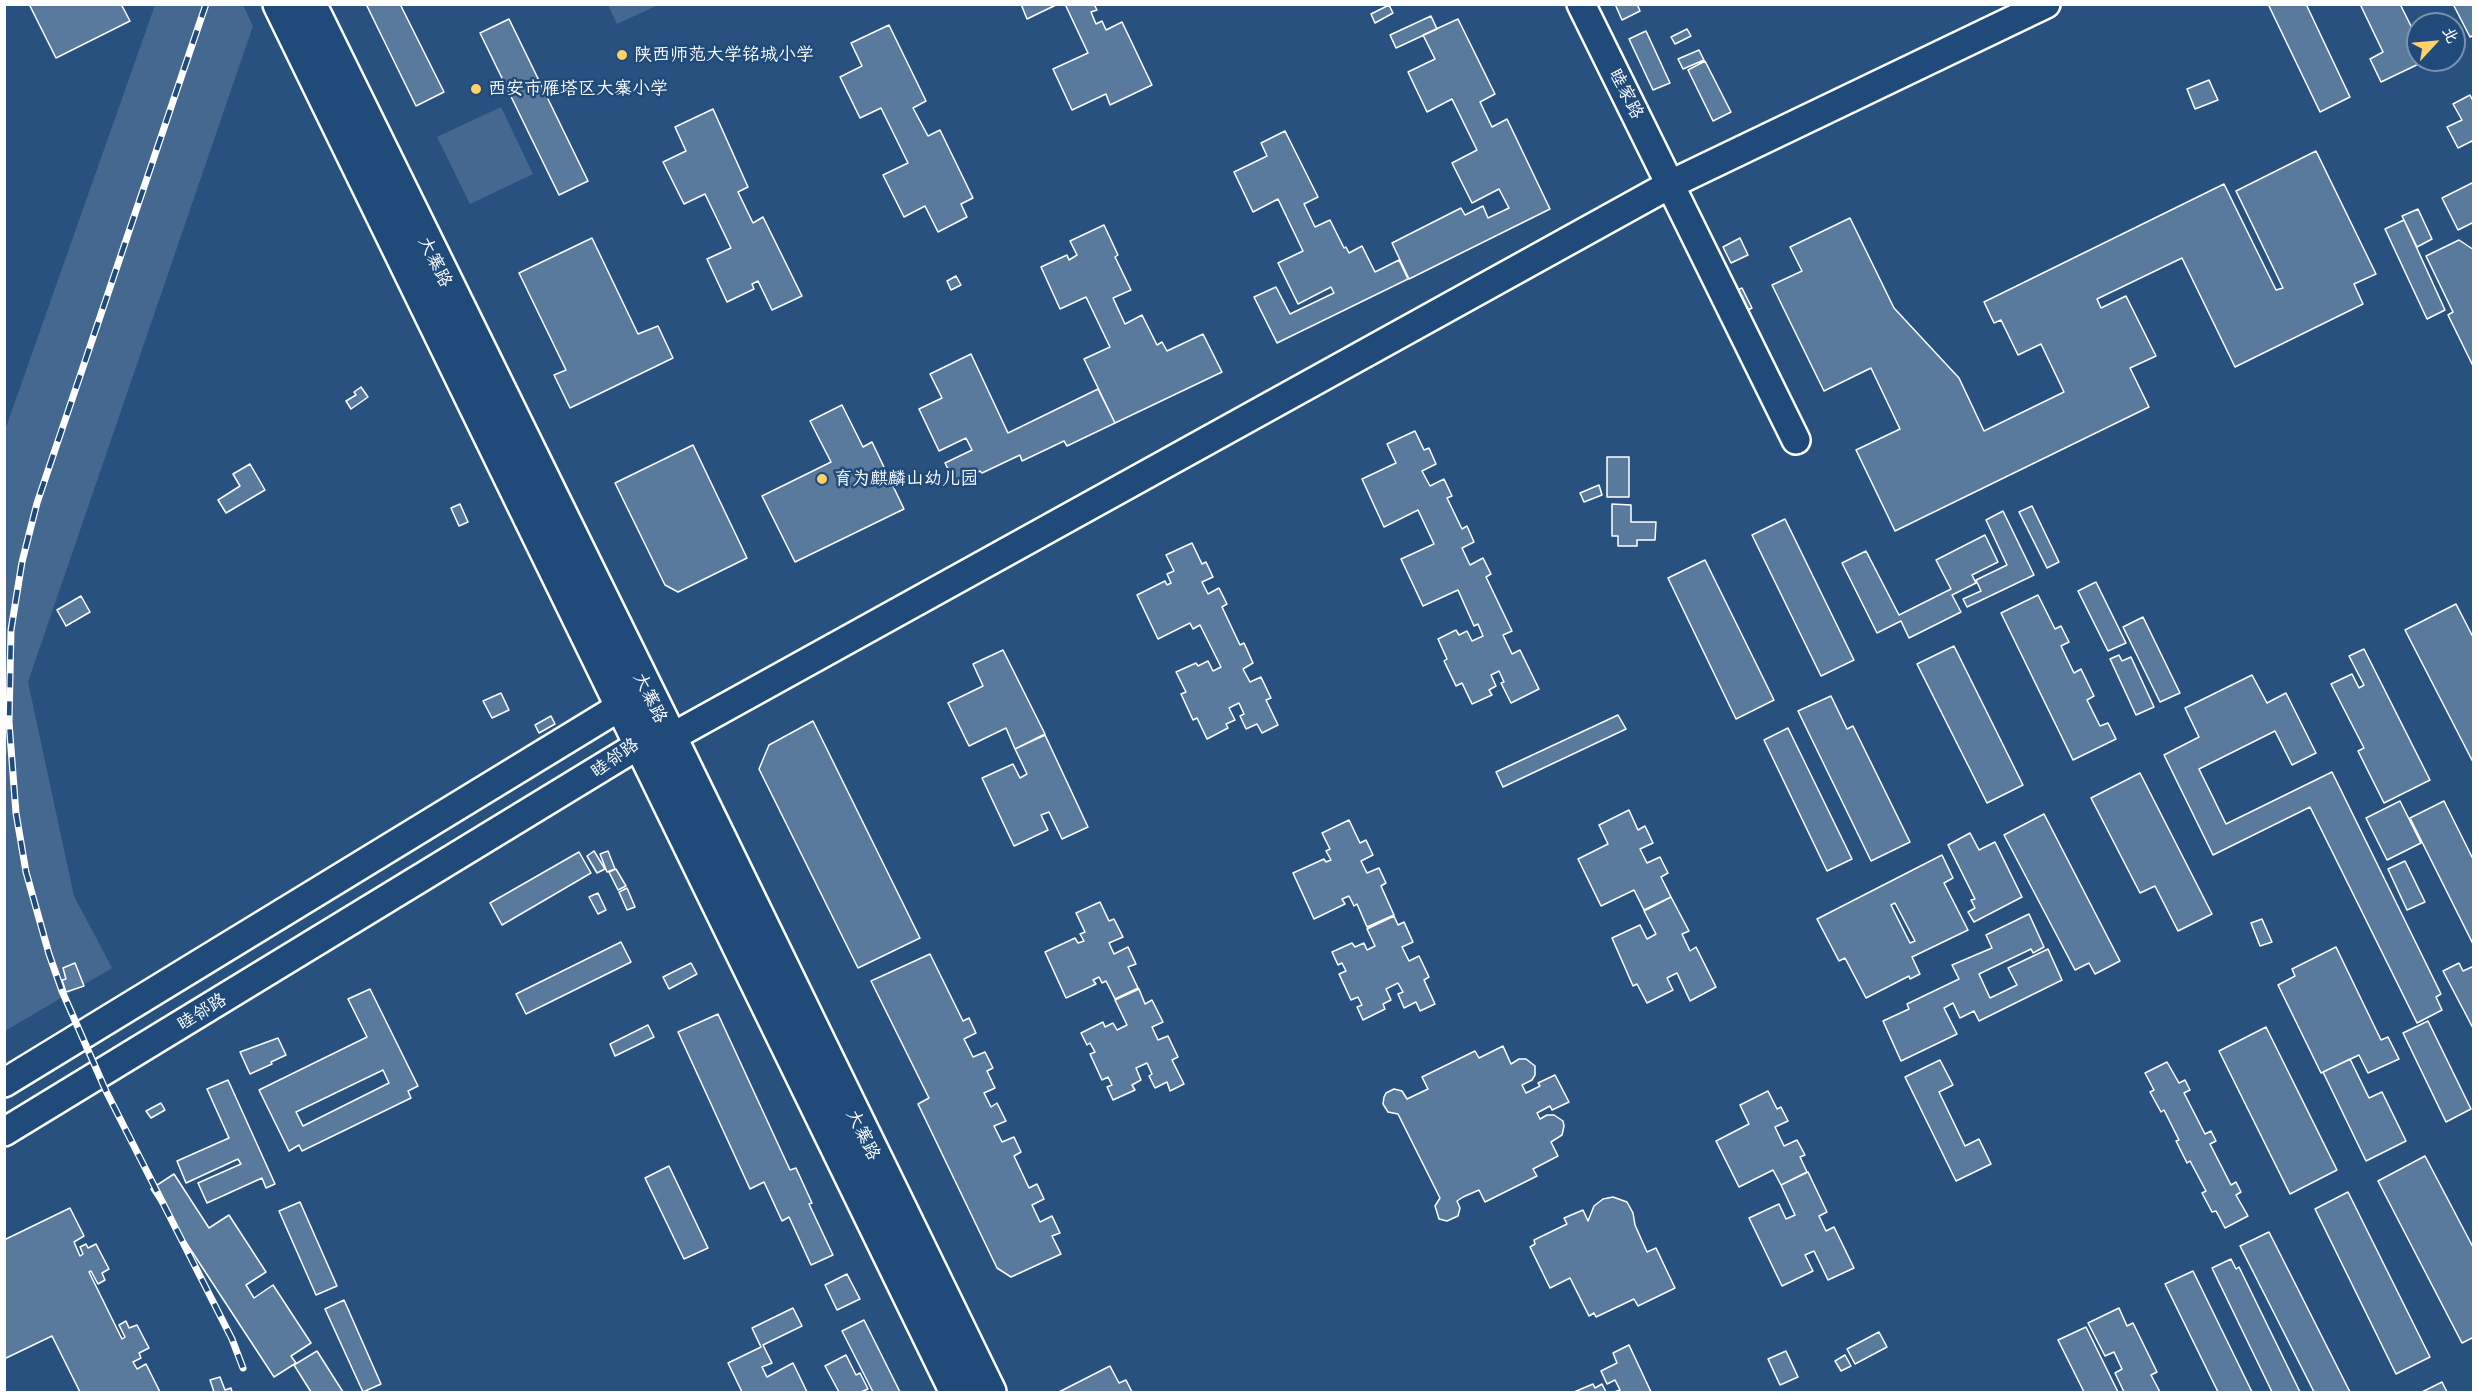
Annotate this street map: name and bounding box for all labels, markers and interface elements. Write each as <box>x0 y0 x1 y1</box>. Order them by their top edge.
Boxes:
north arrow <box>2406 12 2466 72</box>
text: 北 <box>2439 24 2462 46</box>
place label: 陕西师范大学铭城小学 <box>634 44 814 66</box>
marker: 陕西师范大学铭城小学 <box>615 48 629 62</box>
street label: 睦家路 <box>1604 65 1648 123</box>
place label: 西安市雁塔区大寨小学 <box>488 78 668 100</box>
marker: 西安市雁塔区大寨小学 <box>469 82 483 96</box>
street label: 大寨路 <box>413 233 457 291</box>
place label: 育为麒麟山幼儿园 <box>834 468 978 490</box>
marker: 育为麒麟山幼儿园 <box>815 472 829 486</box>
street label: 大寨路 <box>628 669 672 727</box>
street label: 睦邻路 <box>587 734 643 782</box>
street label: 睦邻路 <box>173 989 231 1035</box>
street label: 大寨路 <box>841 1106 885 1164</box>

